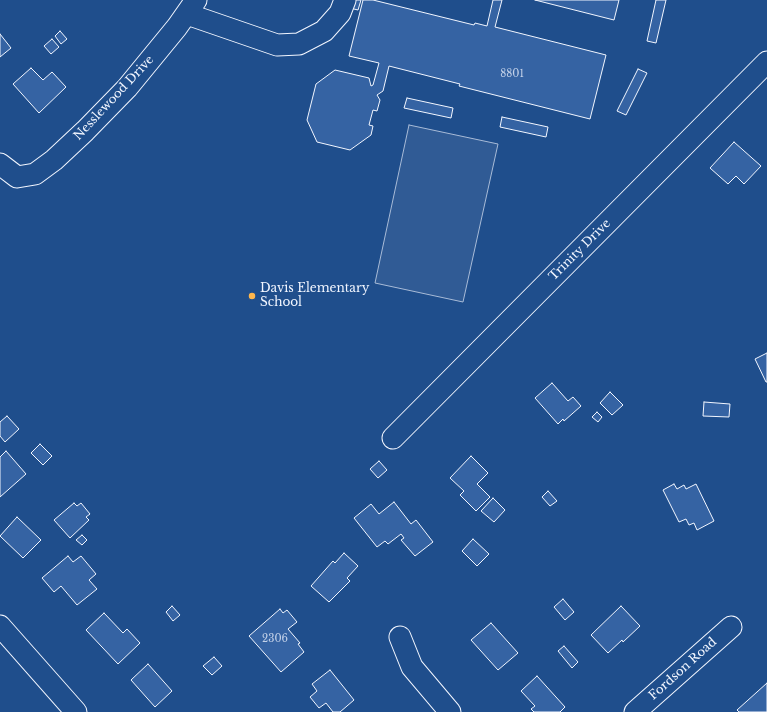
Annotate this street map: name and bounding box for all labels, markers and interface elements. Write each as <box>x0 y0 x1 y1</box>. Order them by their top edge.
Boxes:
street label: Nesslewood Drive <box>71 53 157 143</box>
house number: 8801 <box>500 68 524 80</box>
street label: Trinity Drive <box>546 216 614 284</box>
place label: Davis Elementary School <box>260 282 369 310</box>
marker: Davis Elementary School <box>247 291 257 301</box>
house number: 2306 <box>262 633 288 645</box>
street label: Fordson Road <box>646 635 720 703</box>

